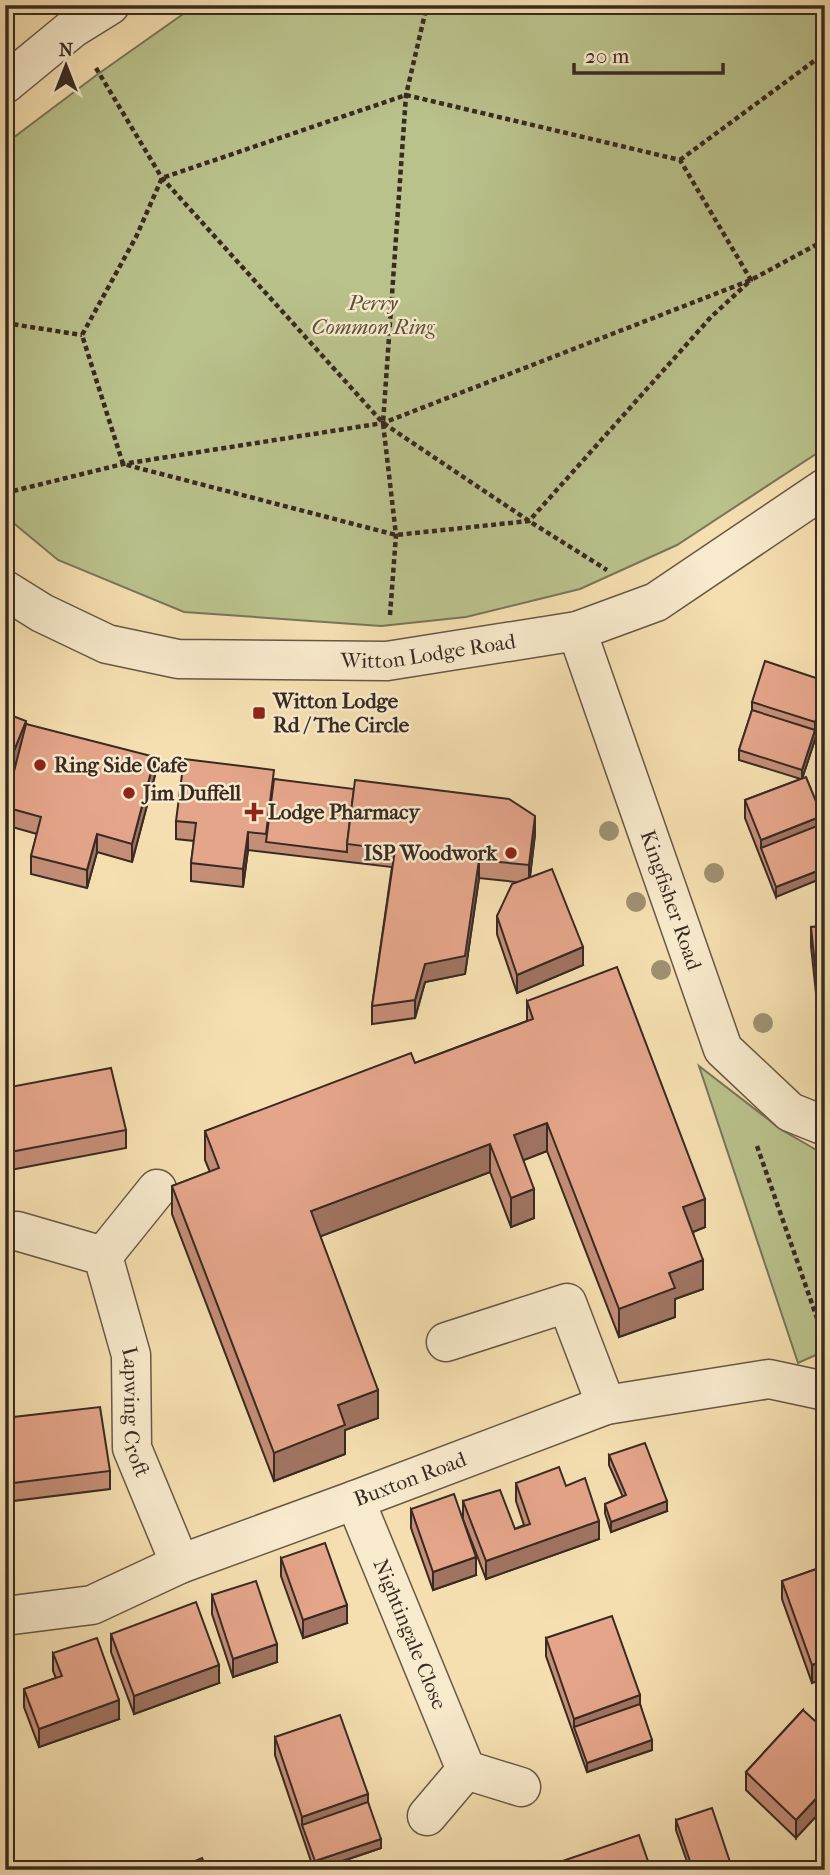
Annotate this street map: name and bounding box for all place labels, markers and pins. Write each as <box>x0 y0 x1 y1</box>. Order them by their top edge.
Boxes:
place label: Witton Lodge Rd / The Circle <box>272 689 410 737</box>
marker: Witton Lodge Rd / The Circle <box>251 705 267 721</box>
place label: Ring Side Cafe <box>54 753 188 777</box>
marker: Ring Side Cafe <box>32 757 48 773</box>
place label: Jim Duffell <box>141 781 241 805</box>
marker: Jim Duffell <box>121 785 137 801</box>
place label: Lodge Pharmacy <box>268 800 421 824</box>
marker: Lodge Pharmacy <box>246 804 262 820</box>
place label: ISP Woodwork <box>364 841 498 865</box>
marker: ISP Woodwork <box>503 845 519 861</box>

